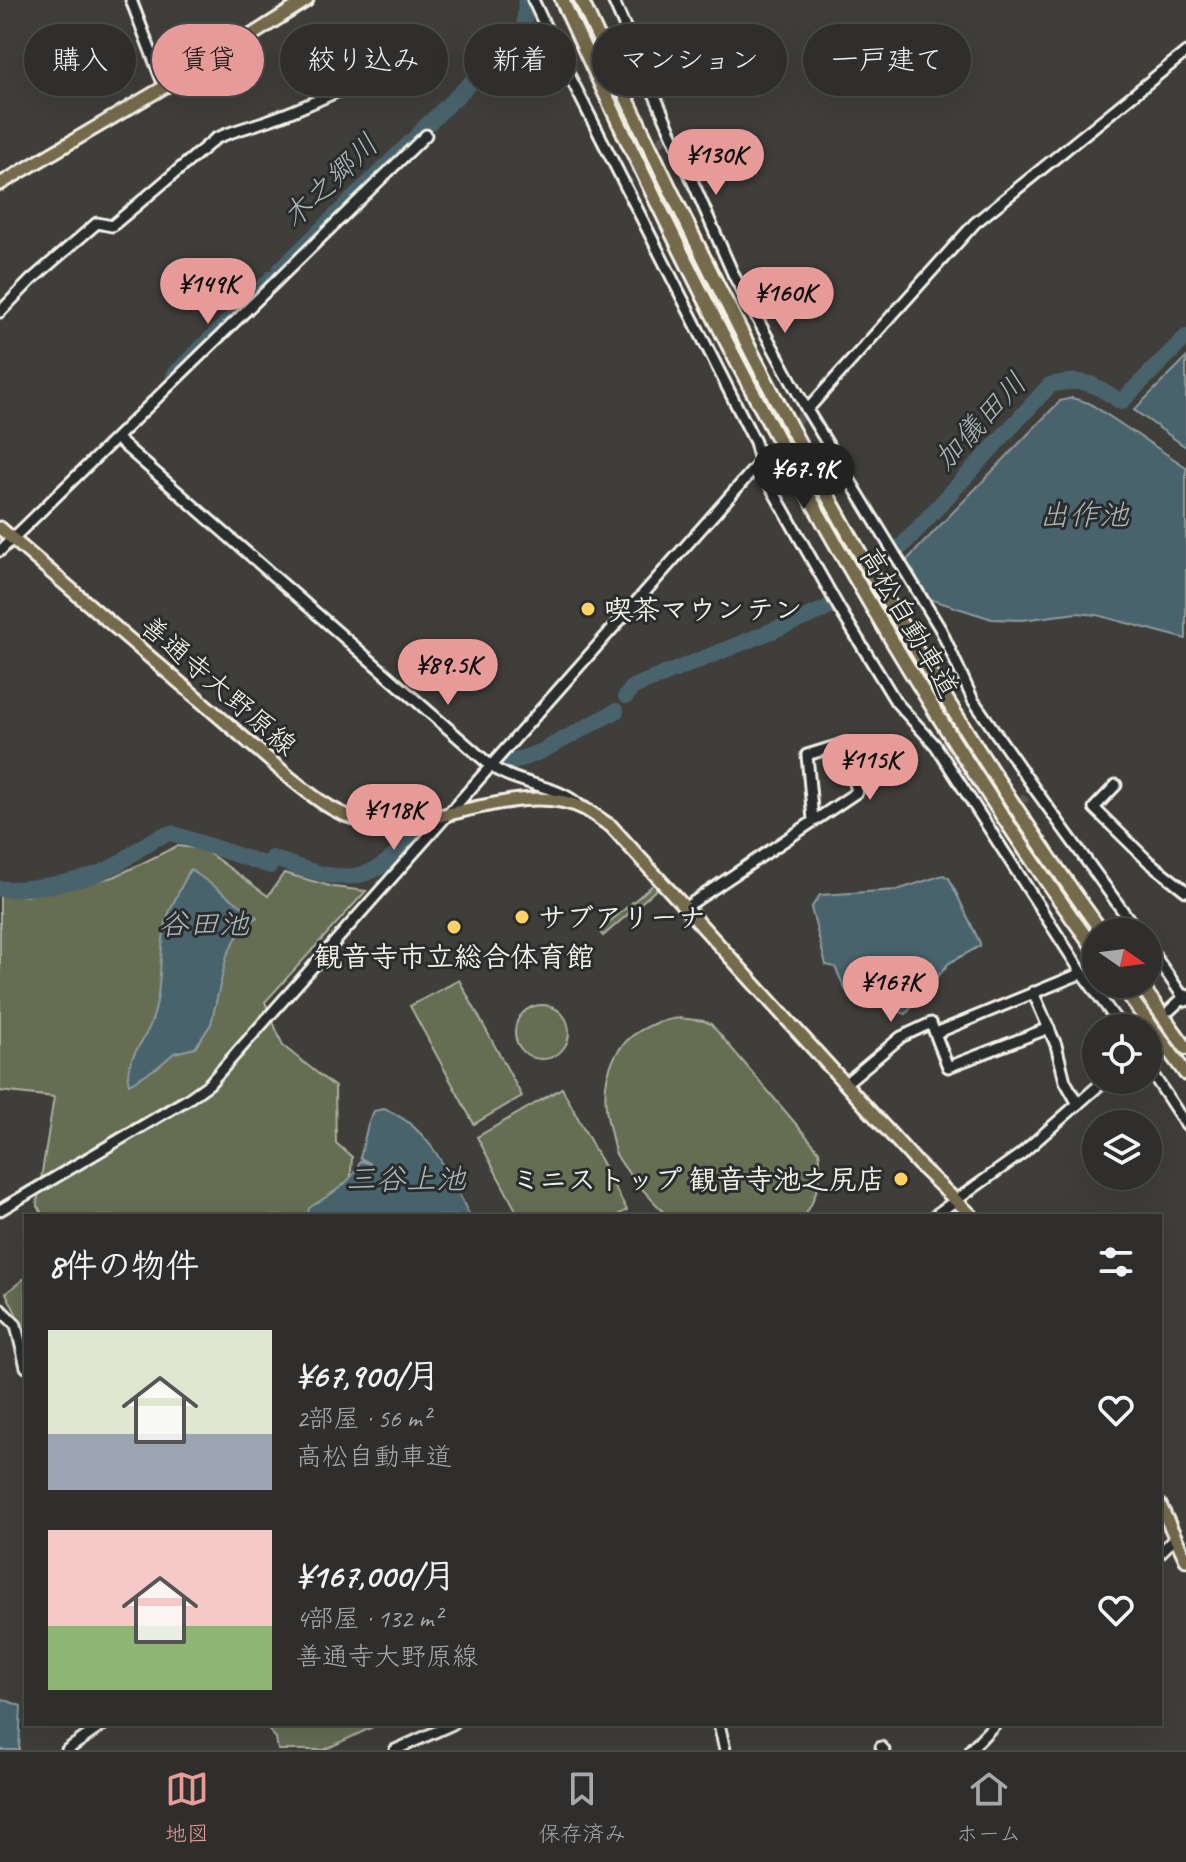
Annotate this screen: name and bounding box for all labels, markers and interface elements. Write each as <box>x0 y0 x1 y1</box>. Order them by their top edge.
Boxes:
chip: 購入 <box>24 24 136 96</box>
chip: 賃貸 <box>152 24 264 96</box>
chip: 絞り込み <box>280 24 448 96</box>
chip: 新着 <box>464 24 576 96</box>
chip: マンション <box>592 24 787 96</box>
chip: 一戸建て <box>803 24 971 96</box>
water label: 木之郷川 <box>274 126 386 236</box>
pin: ¥130K <box>660 129 772 197</box>
text: ¥130K <box>686 138 746 171</box>
pin: ¥149K <box>152 258 264 326</box>
text: ¥149K <box>178 267 238 300</box>
pin: ¥160K <box>729 267 841 335</box>
text: ¥160K <box>755 276 815 309</box>
water label: 加儀田川 <box>925 364 1035 478</box>
pin: ¥67.9K <box>739 443 869 511</box>
text: ¥67.9K <box>771 452 837 485</box>
water label: 出作池 <box>1039 496 1130 534</box>
street label: 高松自動車道 <box>852 541 967 704</box>
place label: 喫茶マウンテン <box>604 592 802 627</box>
marker: 喫茶マウンテン <box>579 600 597 618</box>
street label: 善通寺大野原線 <box>133 608 304 763</box>
pin: ¥89.5K <box>383 639 513 707</box>
text: ¥89.5K <box>416 648 480 681</box>
pin: ¥115K <box>814 734 926 802</box>
text: ¥115K <box>840 743 900 776</box>
pin: ¥118K <box>338 784 450 852</box>
text: ¥118K <box>364 793 424 826</box>
place label: サブアリーナ <box>538 900 706 935</box>
water label: 谷田池 <box>159 905 250 943</box>
marker: サブアリーナ <box>513 908 531 926</box>
marker: 観音寺市立総合体育館 <box>445 918 463 936</box>
north arrow <box>1082 918 1162 998</box>
map controls <box>1082 918 1162 1190</box>
place label: 観音寺市立総合体育館 <box>314 939 594 974</box>
pin: ¥167K <box>835 956 947 1024</box>
text: ¥167K <box>861 965 921 998</box>
button: locate <box>1082 1014 1162 1094</box>
button: layers <box>1082 1110 1162 1190</box>
water label: 三谷上池 <box>346 1160 467 1198</box>
place label: ミニストップ 観音寺池之尻店 <box>511 1162 885 1197</box>
marker: ミニストップ 観音寺池之尻店 <box>892 1170 910 1188</box>
icon: filters <box>1094 1240 1138 1284</box>
text: 8件の物件 <box>48 1244 199 1287</box>
text: ¥67,900/月 <box>296 1354 440 1397</box>
icon: home <box>112 1362 208 1458</box>
icon: heart <box>1094 1388 1138 1432</box>
text: 2部屋 · 56 m² <box>296 1402 430 1435</box>
text: 高松自動車道 <box>296 1440 452 1473</box>
text: ¥167,000/月 <box>296 1554 456 1597</box>
icon: home <box>112 1562 208 1658</box>
icon: heart <box>1094 1588 1138 1632</box>
text: 4部屋 · 132 m² <box>296 1602 441 1635</box>
text: 善通寺大野原線 <box>296 1640 478 1673</box>
tab: 地図 <box>165 1767 209 1848</box>
tab: 保存済み <box>538 1767 626 1848</box>
tab: ホーム <box>956 1767 1021 1848</box>

